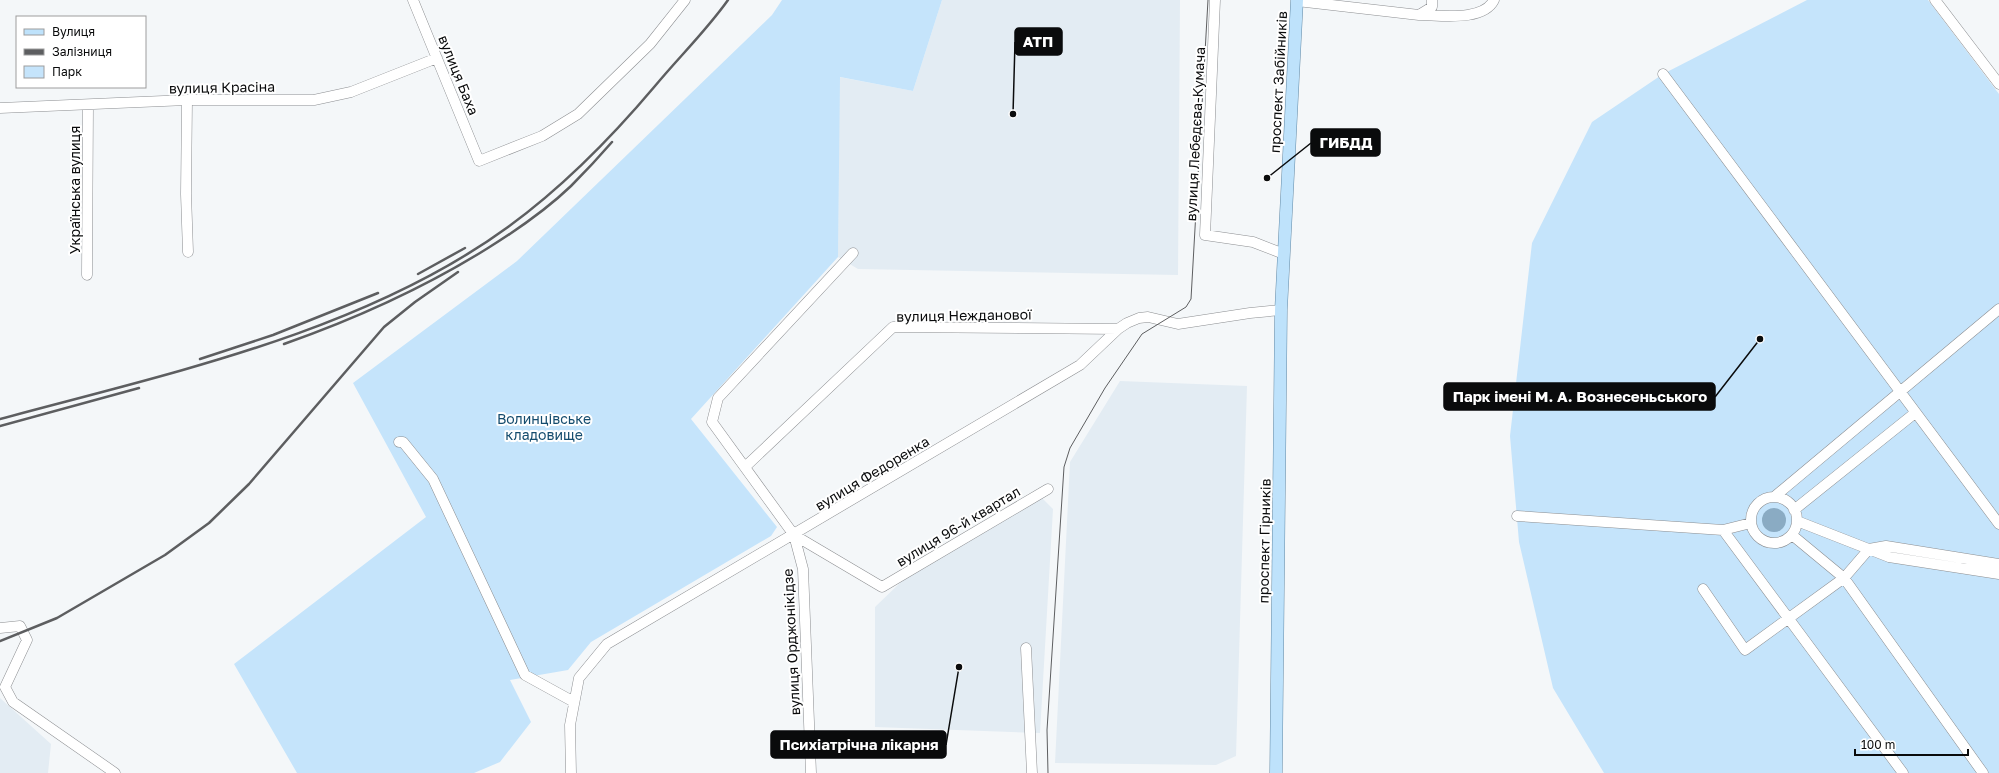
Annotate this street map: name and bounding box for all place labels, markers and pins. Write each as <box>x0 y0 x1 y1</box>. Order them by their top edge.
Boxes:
callout: АТП <box>1015 28 1062 55</box>
callout: ГИБДД <box>1311 129 1380 156</box>
callout: Парк імені М. А. Вознесеньського <box>1444 383 1715 410</box>
callout: Психіатрічна лікарня <box>771 731 946 758</box>

